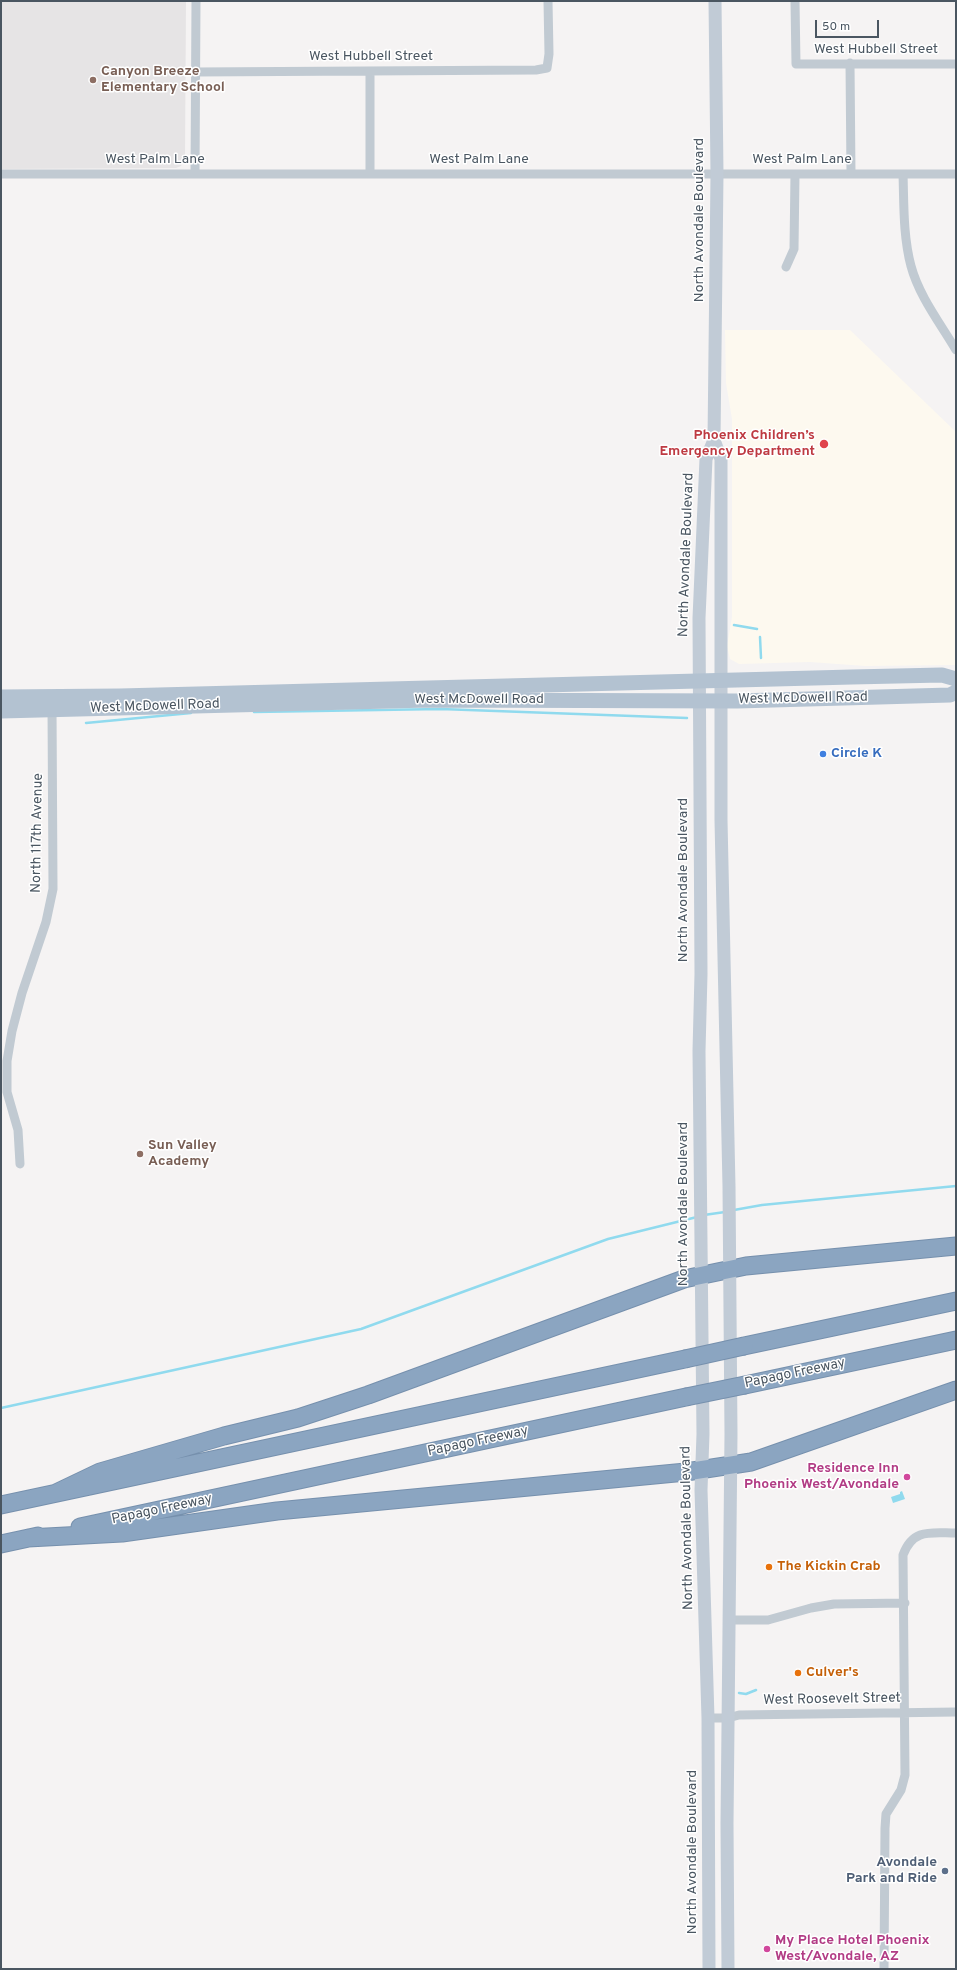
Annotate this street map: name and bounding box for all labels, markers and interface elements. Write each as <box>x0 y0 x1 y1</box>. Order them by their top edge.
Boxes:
scale bar <box>817 12 881 38</box>
text: 50 m <box>822 19 850 35</box>
street label: West Hubbell Street <box>814 42 938 58</box>
street label: West Hubbell Street <box>309 49 433 65</box>
place label: Canyon Breeze Elementary School <box>101 64 225 96</box>
marker: Canyon Breeze Elementary School <box>88 75 98 85</box>
street label: North Avondale Boulevard <box>692 138 708 302</box>
street label: West Palm Lane <box>105 152 205 168</box>
street label: West Palm Lane <box>429 152 529 168</box>
street label: West Palm Lane <box>752 152 852 168</box>
place label: Phoenix Children’s Emergency Department <box>659 428 815 460</box>
marker: Phoenix Children’s Emergency Department <box>818 438 830 450</box>
street label: North Avondale Boulevard <box>676 473 698 637</box>
street label: West McDowell Road <box>738 689 868 709</box>
street label: West McDowell Road <box>414 692 544 708</box>
street label: West McDowell Road <box>90 696 220 718</box>
place label: Circle K <box>831 746 882 762</box>
marker: Circle K <box>818 749 828 759</box>
street label: North 117th Avenue <box>29 773 47 893</box>
street label: North Avondale Boulevard <box>676 798 692 962</box>
street label: North Avondale Boulevard <box>676 1122 692 1286</box>
place label: Sun Valley Academy <box>148 1138 217 1170</box>
marker: Sun Valley Academy <box>135 1149 145 1159</box>
street label: Papago Freeway <box>743 1355 847 1393</box>
street label: Papago Freeway <box>426 1423 530 1461</box>
street label: North Avondale Boulevard <box>678 1446 698 1610</box>
place label: Residence Inn Phoenix West/Avondale <box>744 1461 899 1494</box>
marker: Residence Inn Phoenix West/Avondale <box>902 1472 912 1482</box>
street label: Papago Freeway <box>110 1491 214 1529</box>
place label: The Kickin Crab <box>777 1559 881 1575</box>
marker: The Kickin Crab <box>764 1562 774 1572</box>
place label: Culver's <box>806 1665 859 1681</box>
marker: Culver's <box>793 1668 803 1678</box>
street label: West Roosevelt Street <box>763 1690 901 1710</box>
street label: North Avondale Boulevard <box>685 1770 701 1934</box>
place label: Avondale Park and Ride <box>846 1855 937 1888</box>
marker: Avondale Park and Ride <box>940 1866 950 1876</box>
place label: My Place Hotel Phoenix West/Avondale, AZ <box>775 1933 930 1966</box>
marker: My Place Hotel Phoenix West/Avondale, AZ <box>762 1944 772 1954</box>

